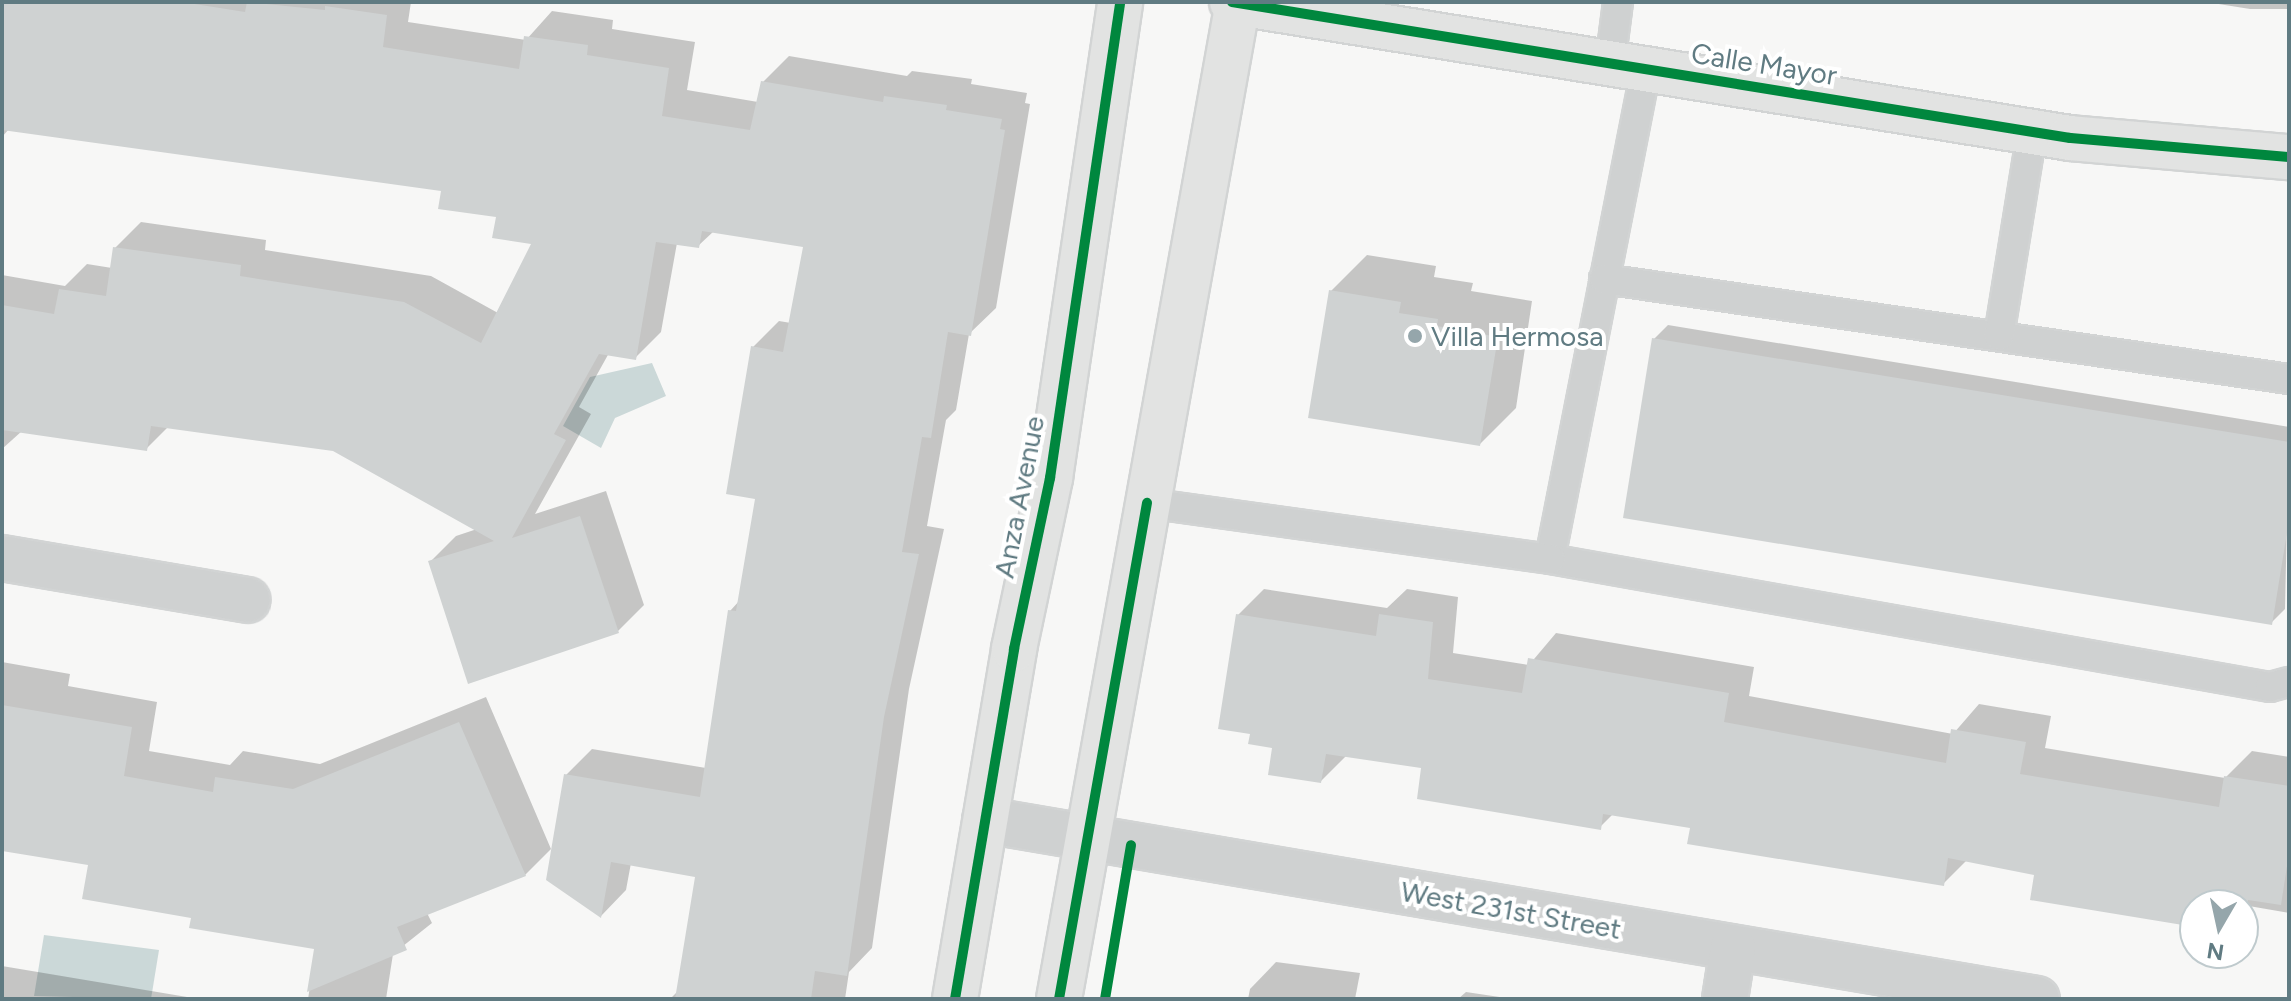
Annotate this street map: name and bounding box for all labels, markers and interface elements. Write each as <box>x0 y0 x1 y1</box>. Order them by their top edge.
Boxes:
street label: Calle Mayor <box>1689 36 1839 92</box>
place label: Villa Hermosa <box>1431 319 1604 353</box>
marker: Villa Hermosa <box>1406 327 1424 345</box>
street label: Anza Avenue <box>987 413 1051 581</box>
street label: West 231st Street <box>1398 874 1624 946</box>
north arrow <box>2179 889 2259 969</box>
text: N <box>2205 937 2226 966</box>

